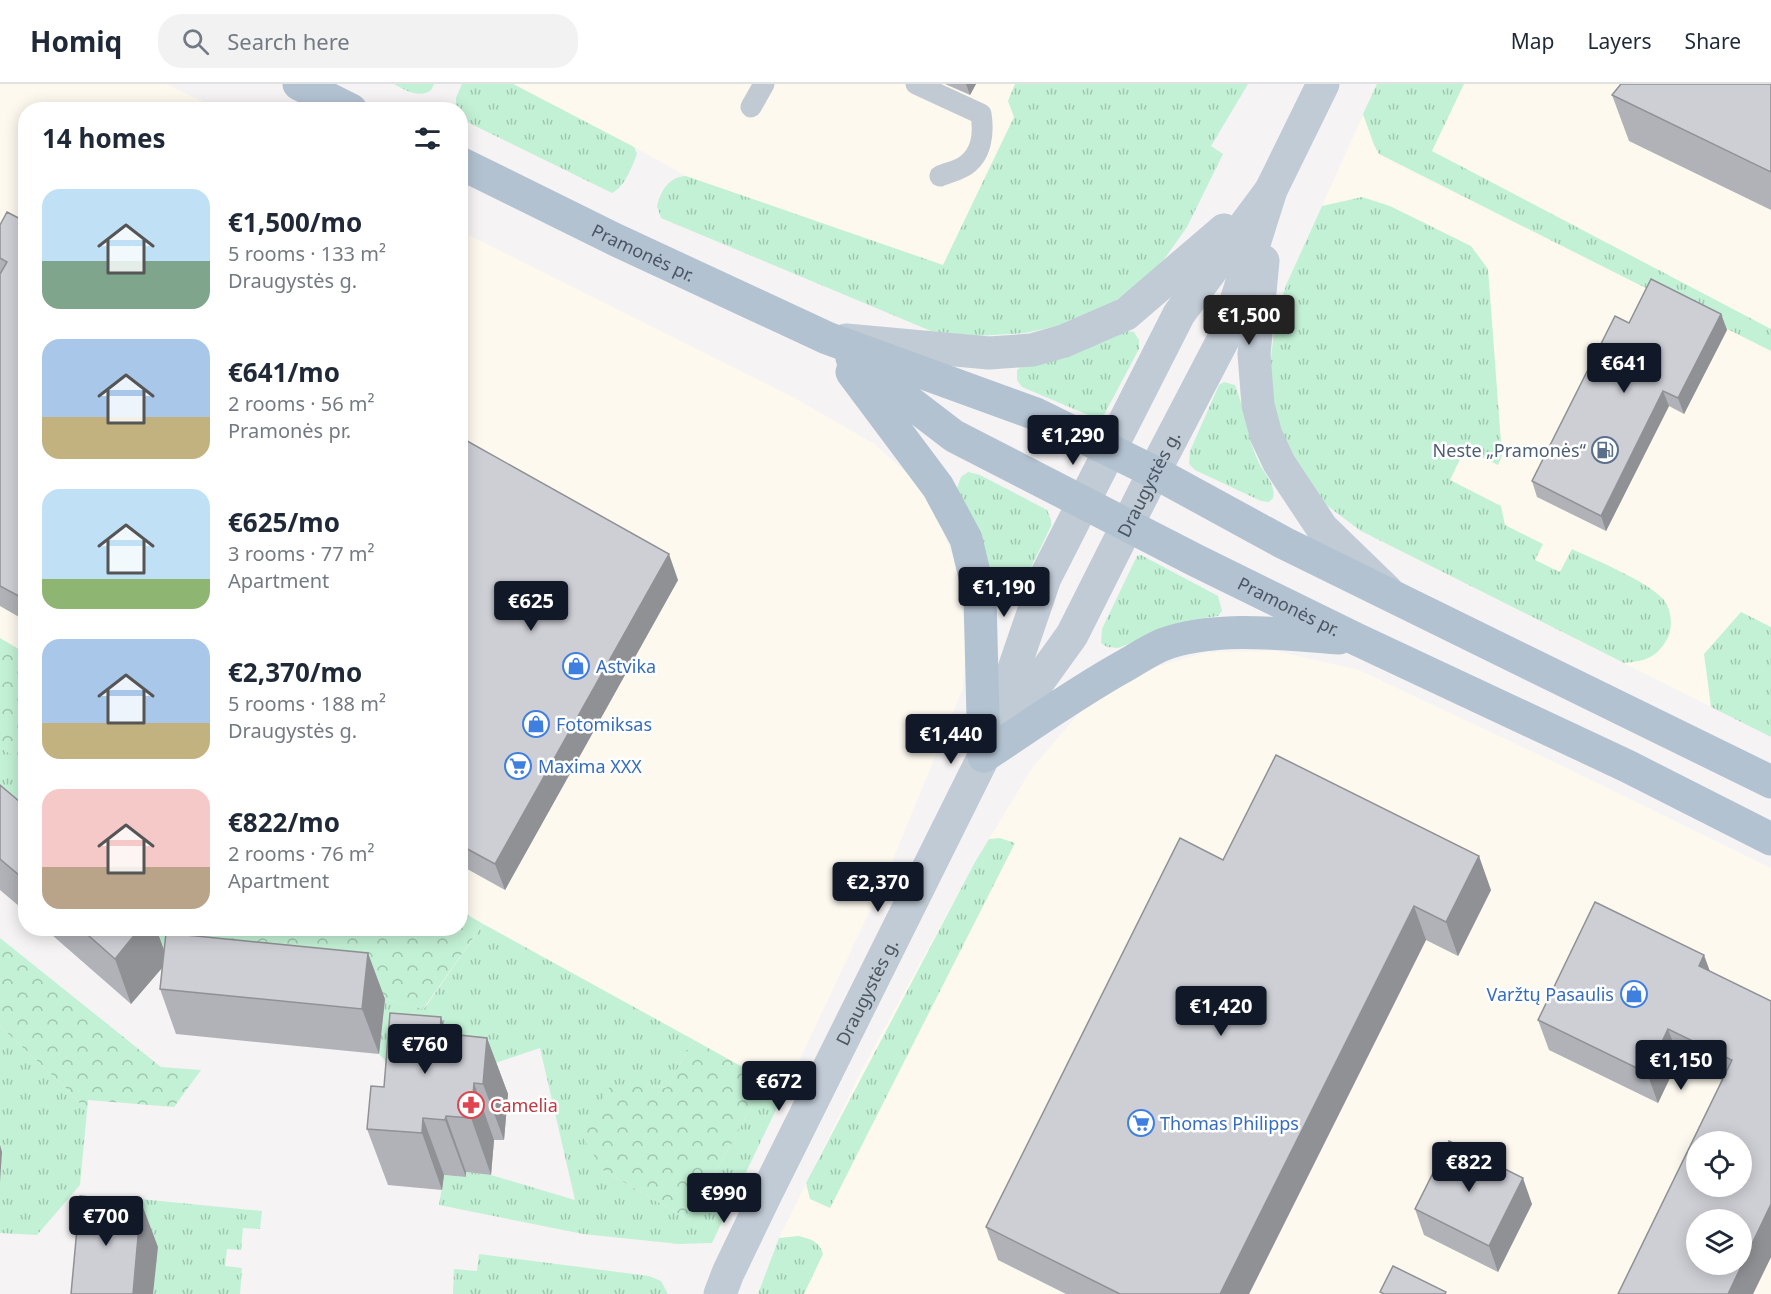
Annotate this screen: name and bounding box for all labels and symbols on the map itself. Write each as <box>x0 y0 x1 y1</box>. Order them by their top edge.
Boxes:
street label: Pramonės pr. <box>588 218 699 287</box>
pin: €1,500 <box>1200 295 1298 346</box>
pin: €641 <box>1588 343 1660 394</box>
pin: €1,290 <box>1024 415 1122 466</box>
street label: Draugystės g. <box>1111 427 1185 541</box>
fuel station icon: Neste „Pramonės“ <box>1590 435 1620 465</box>
place label: Neste „Pramonės“ <box>1433 438 1587 462</box>
pin: €1,190 <box>955 567 1053 618</box>
street label: Pramonės pr. <box>1234 571 1344 641</box>
pin: €625 <box>495 581 567 632</box>
shop icon: Astvika <box>561 651 591 681</box>
place label: Astvika <box>596 654 656 678</box>
shop icon: Fotomiksas <box>521 709 551 739</box>
place label: Fotomiksas <box>556 712 652 736</box>
pin: €1,440 <box>902 714 1000 765</box>
supermarket icon: Maxima XXX <box>503 751 533 781</box>
place label: Maxima XXX <box>538 754 642 778</box>
pin: €2,370 <box>829 862 927 913</box>
street label: Draugystės g. <box>830 934 903 1049</box>
shop icon: Varžtų Pasaulis <box>1619 979 1649 1009</box>
place label: Varžtų Pasaulis <box>1487 982 1614 1006</box>
pin: €1,420 <box>1172 986 1270 1037</box>
pin: €760 <box>389 1024 461 1075</box>
pin: €1,150 <box>1632 1040 1730 1091</box>
pin: €672 <box>743 1061 815 1112</box>
pharmacy icon: Camelia <box>456 1090 486 1120</box>
place label: Camelia <box>490 1093 558 1117</box>
supermarket icon: Thomas Philipps <box>1126 1108 1156 1138</box>
place label: Thomas Philipps <box>1160 1111 1299 1135</box>
pin: €822 <box>1433 1142 1505 1193</box>
pin: €990 <box>688 1173 760 1224</box>
pin: €700 <box>70 1196 142 1247</box>

